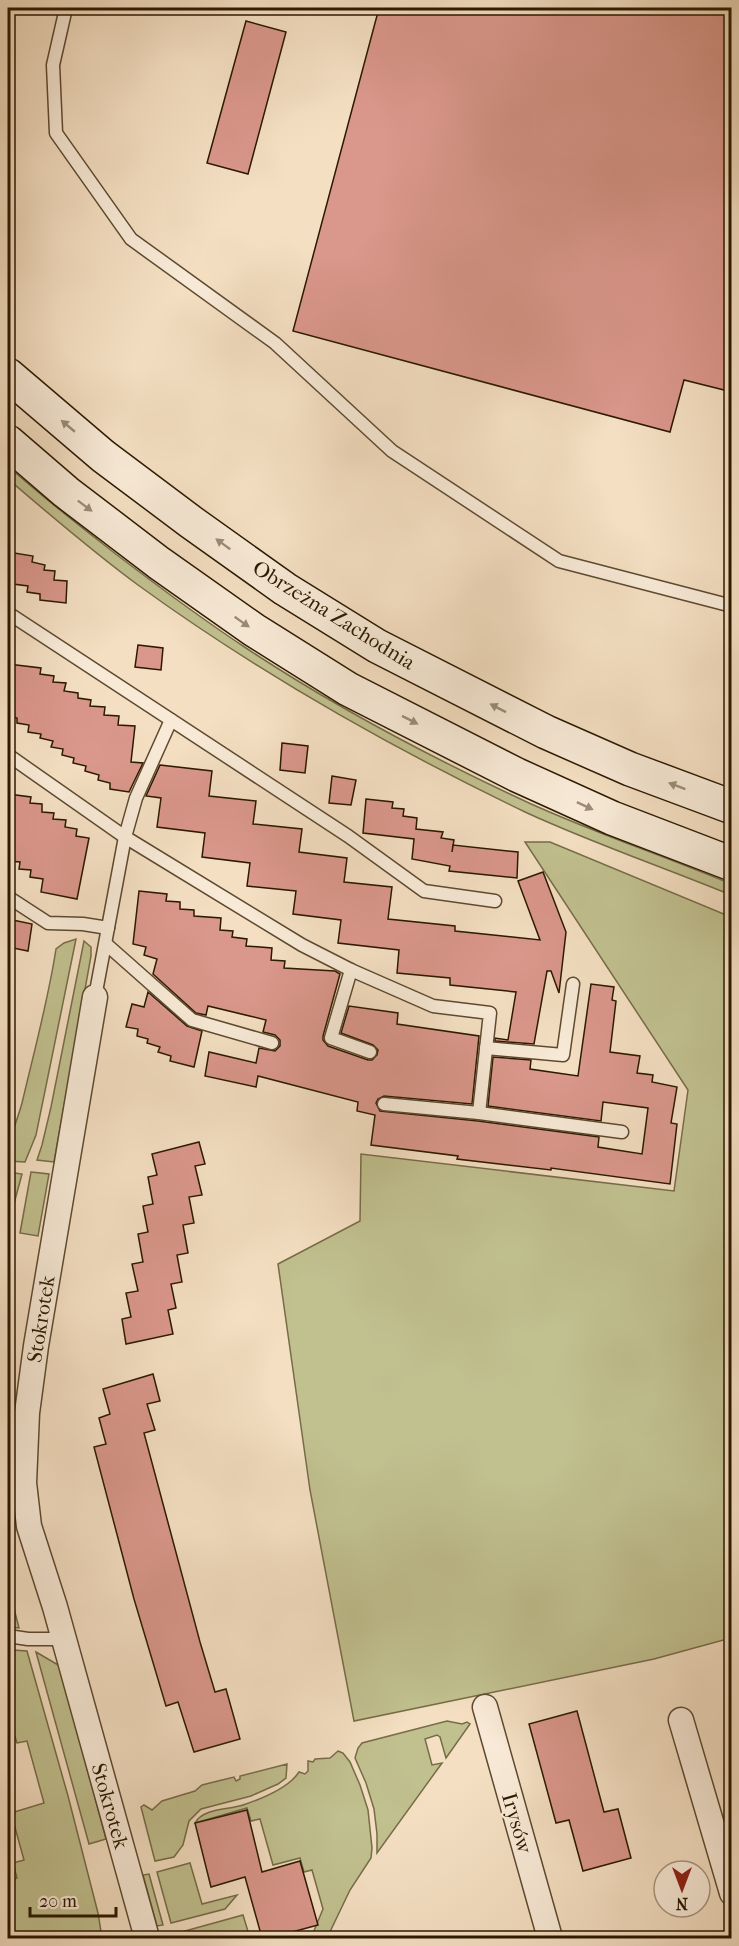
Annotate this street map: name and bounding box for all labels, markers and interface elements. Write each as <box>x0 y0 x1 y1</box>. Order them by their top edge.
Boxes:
one-way arrow <box>60 420 76 433</box>
one-way arrow <box>77 500 92 512</box>
one-way arrow <box>215 539 230 551</box>
street label: Obrzeżna Zachodnia <box>248 555 420 675</box>
one-way arrow <box>233 616 249 628</box>
one-way arrow <box>490 703 507 713</box>
one-way arrow <box>401 715 418 725</box>
one-way arrow <box>668 781 686 791</box>
one-way arrow <box>576 801 593 810</box>
street label: Stokrotek <box>22 1274 60 1364</box>
street label: Stokrotek <box>86 1761 134 1852</box>
street label: Irysów <box>497 1790 537 1857</box>
north arrow <box>652 1859 712 1919</box>
scale bar <box>30 1880 116 1918</box>
text: 20 m <box>39 1891 77 1912</box>
text: N <box>675 1894 688 1913</box>

